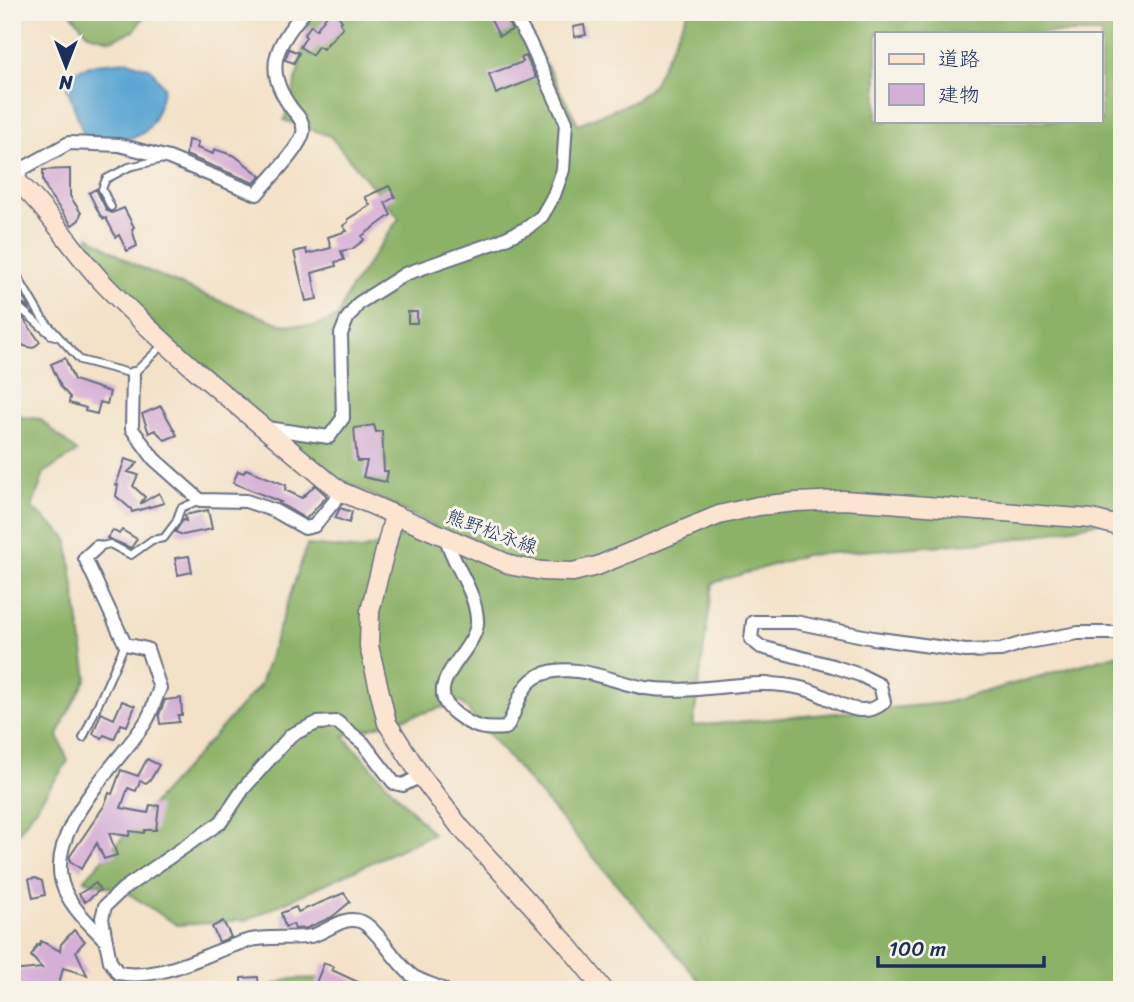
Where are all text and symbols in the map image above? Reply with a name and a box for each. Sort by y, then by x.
north arrow [32,32,102,102]
legend [875,32,1102,122]
text: 道路 [938,40,980,78]
text: N [59,66,74,99]
text: 建物 [938,76,980,114]
street label: 熊野松永線 [442,500,542,563]
scale bar [878,925,1045,969]
text: 100 m [889,930,946,968]

